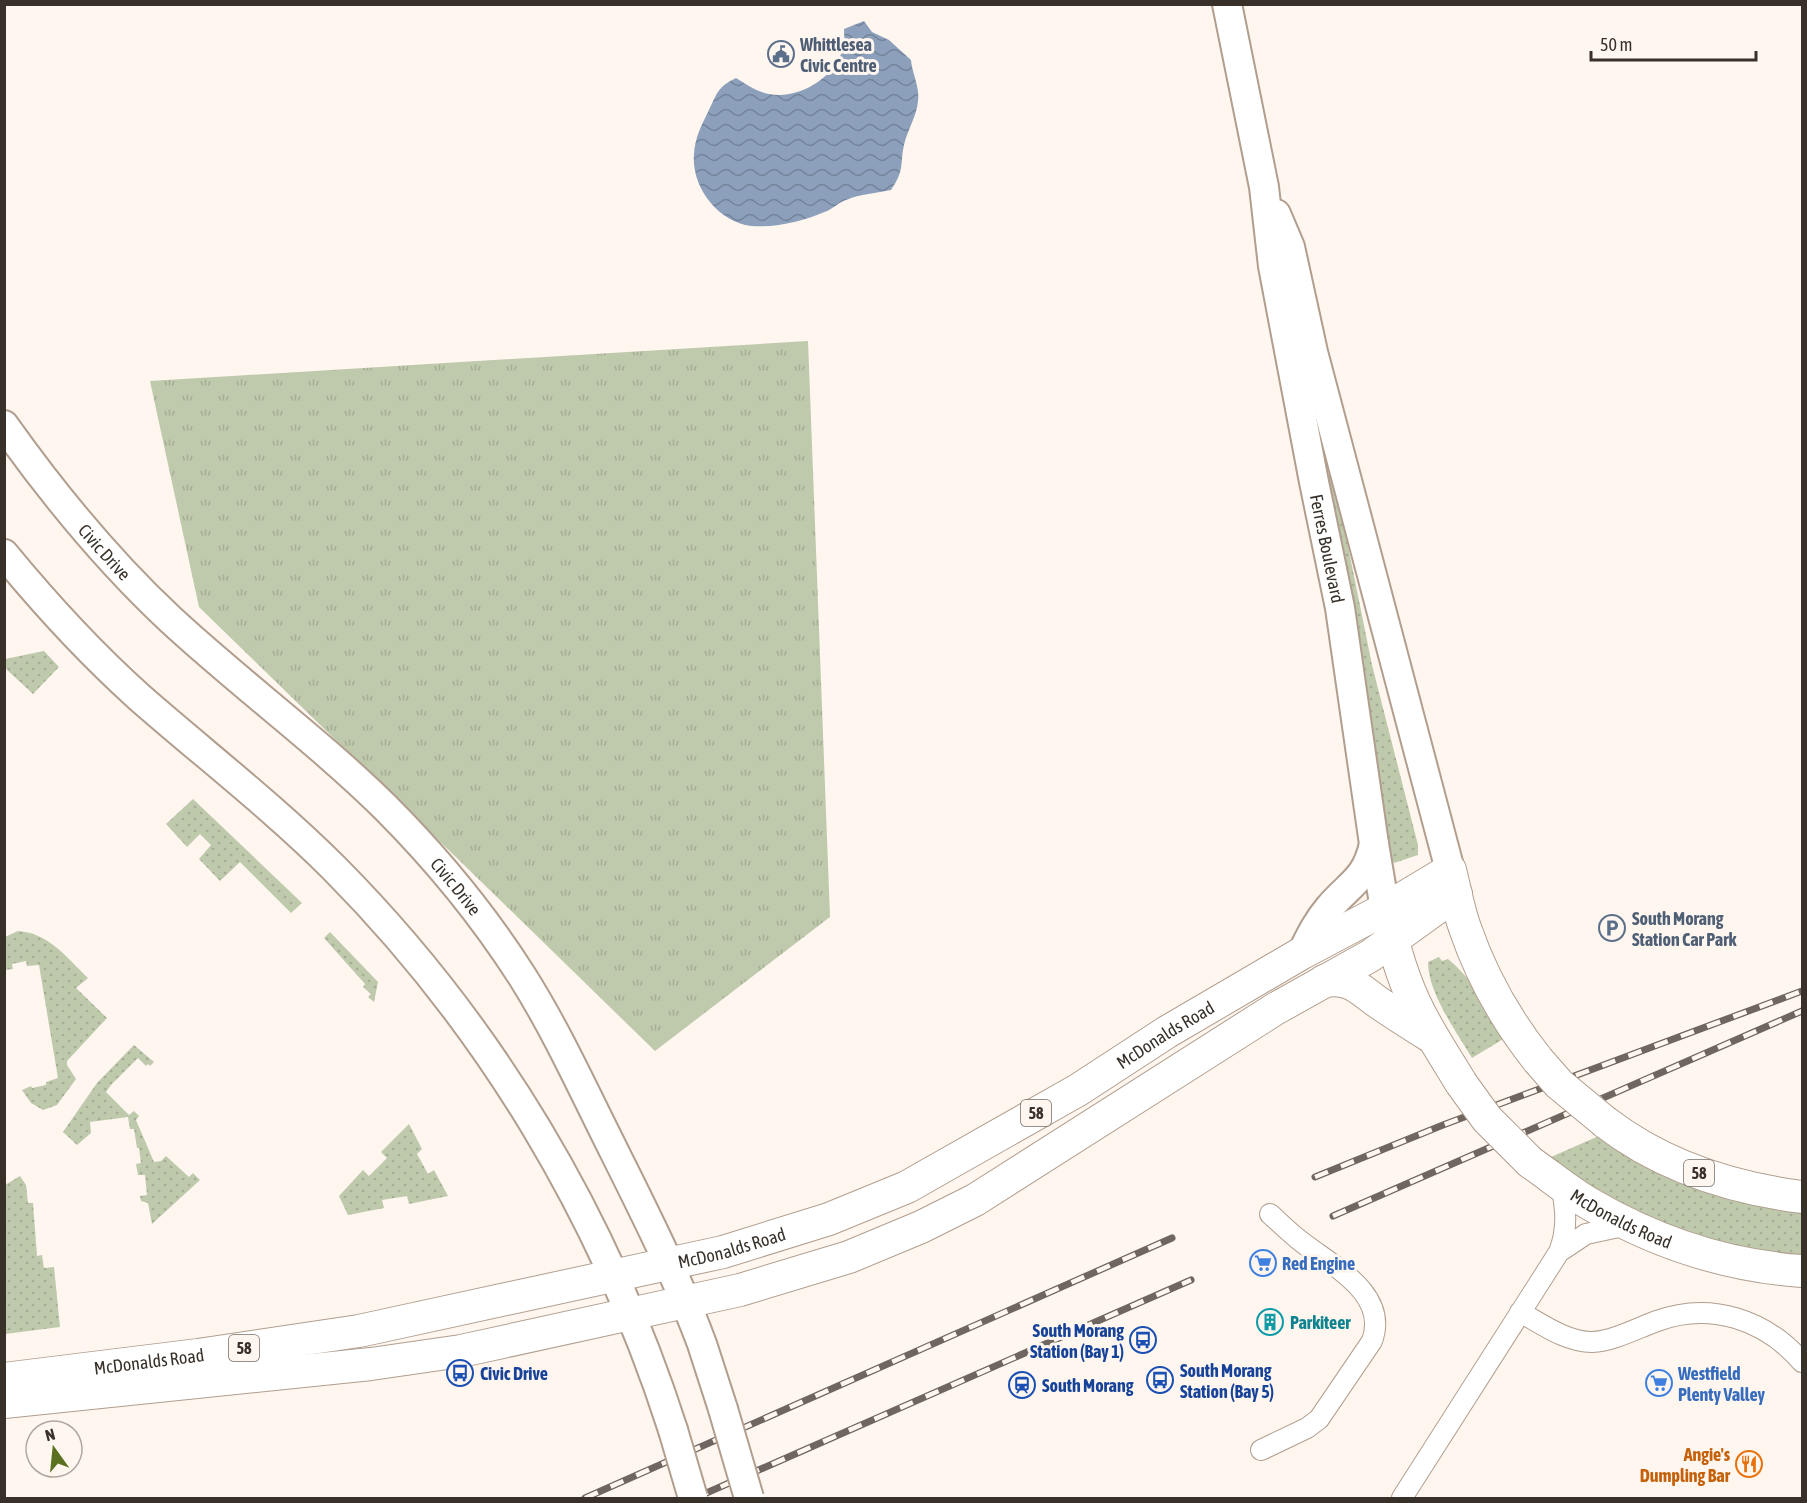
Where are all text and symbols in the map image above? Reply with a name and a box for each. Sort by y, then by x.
scale bar [1591,24,1756,62]
place label: Whittlesea Civic Centre [799,34,877,76]
text: 50 m [1600,34,1632,55]
public building icon: Whittlesea Civic Centre [766,39,796,69]
street label: Ferres Boulevard [1306,492,1349,605]
street label: Civic Drive [74,519,135,584]
street label: Civic Drive [427,853,486,919]
place label: South Morang Station Car Park [1632,908,1737,950]
parking icon: South Morang Station Car Park [1597,913,1627,943]
street label: McDonalds Road [1112,996,1218,1073]
road number: 58 [1021,1100,1051,1126]
road number: 58 [1684,1160,1714,1186]
street label: McDonalds Road [1567,1184,1675,1252]
street label: McDonalds Road [676,1223,788,1272]
supermarket icon: Red Engine [1248,1248,1278,1278]
place label: Red Engine [1282,1253,1355,1274]
building icon: Parkiteer [1255,1307,1285,1337]
place label: Parkiteer [1290,1312,1351,1333]
place label: South Morang Station (Bay 1) [1030,1320,1124,1362]
bus stop icon: South Morang Station (Bay 1) [1128,1325,1158,1355]
road number: 58 [229,1335,259,1361]
street label: McDonalds Road [93,1344,205,1378]
bus stop icon: Civic Drive [445,1358,475,1388]
place label: South Morang Station (Bay 5) [1180,1360,1274,1402]
place label: Civic Drive [480,1363,548,1384]
place label: Westfield Plenty Valley [1677,1363,1765,1405]
bus stop icon: South Morang Station (Bay 5) [1145,1365,1175,1395]
supermarket icon: Westfield Plenty Valley [1644,1368,1674,1398]
station icon: South Morang [1007,1370,1037,1400]
place label: South Morang [1042,1375,1134,1396]
north arrow [24,1419,84,1479]
text: N [43,1425,57,1444]
place label: Angie's Dumpling Bar [1640,1444,1731,1486]
restaurant icon: Angie's Dumpling Bar [1734,1449,1764,1479]

